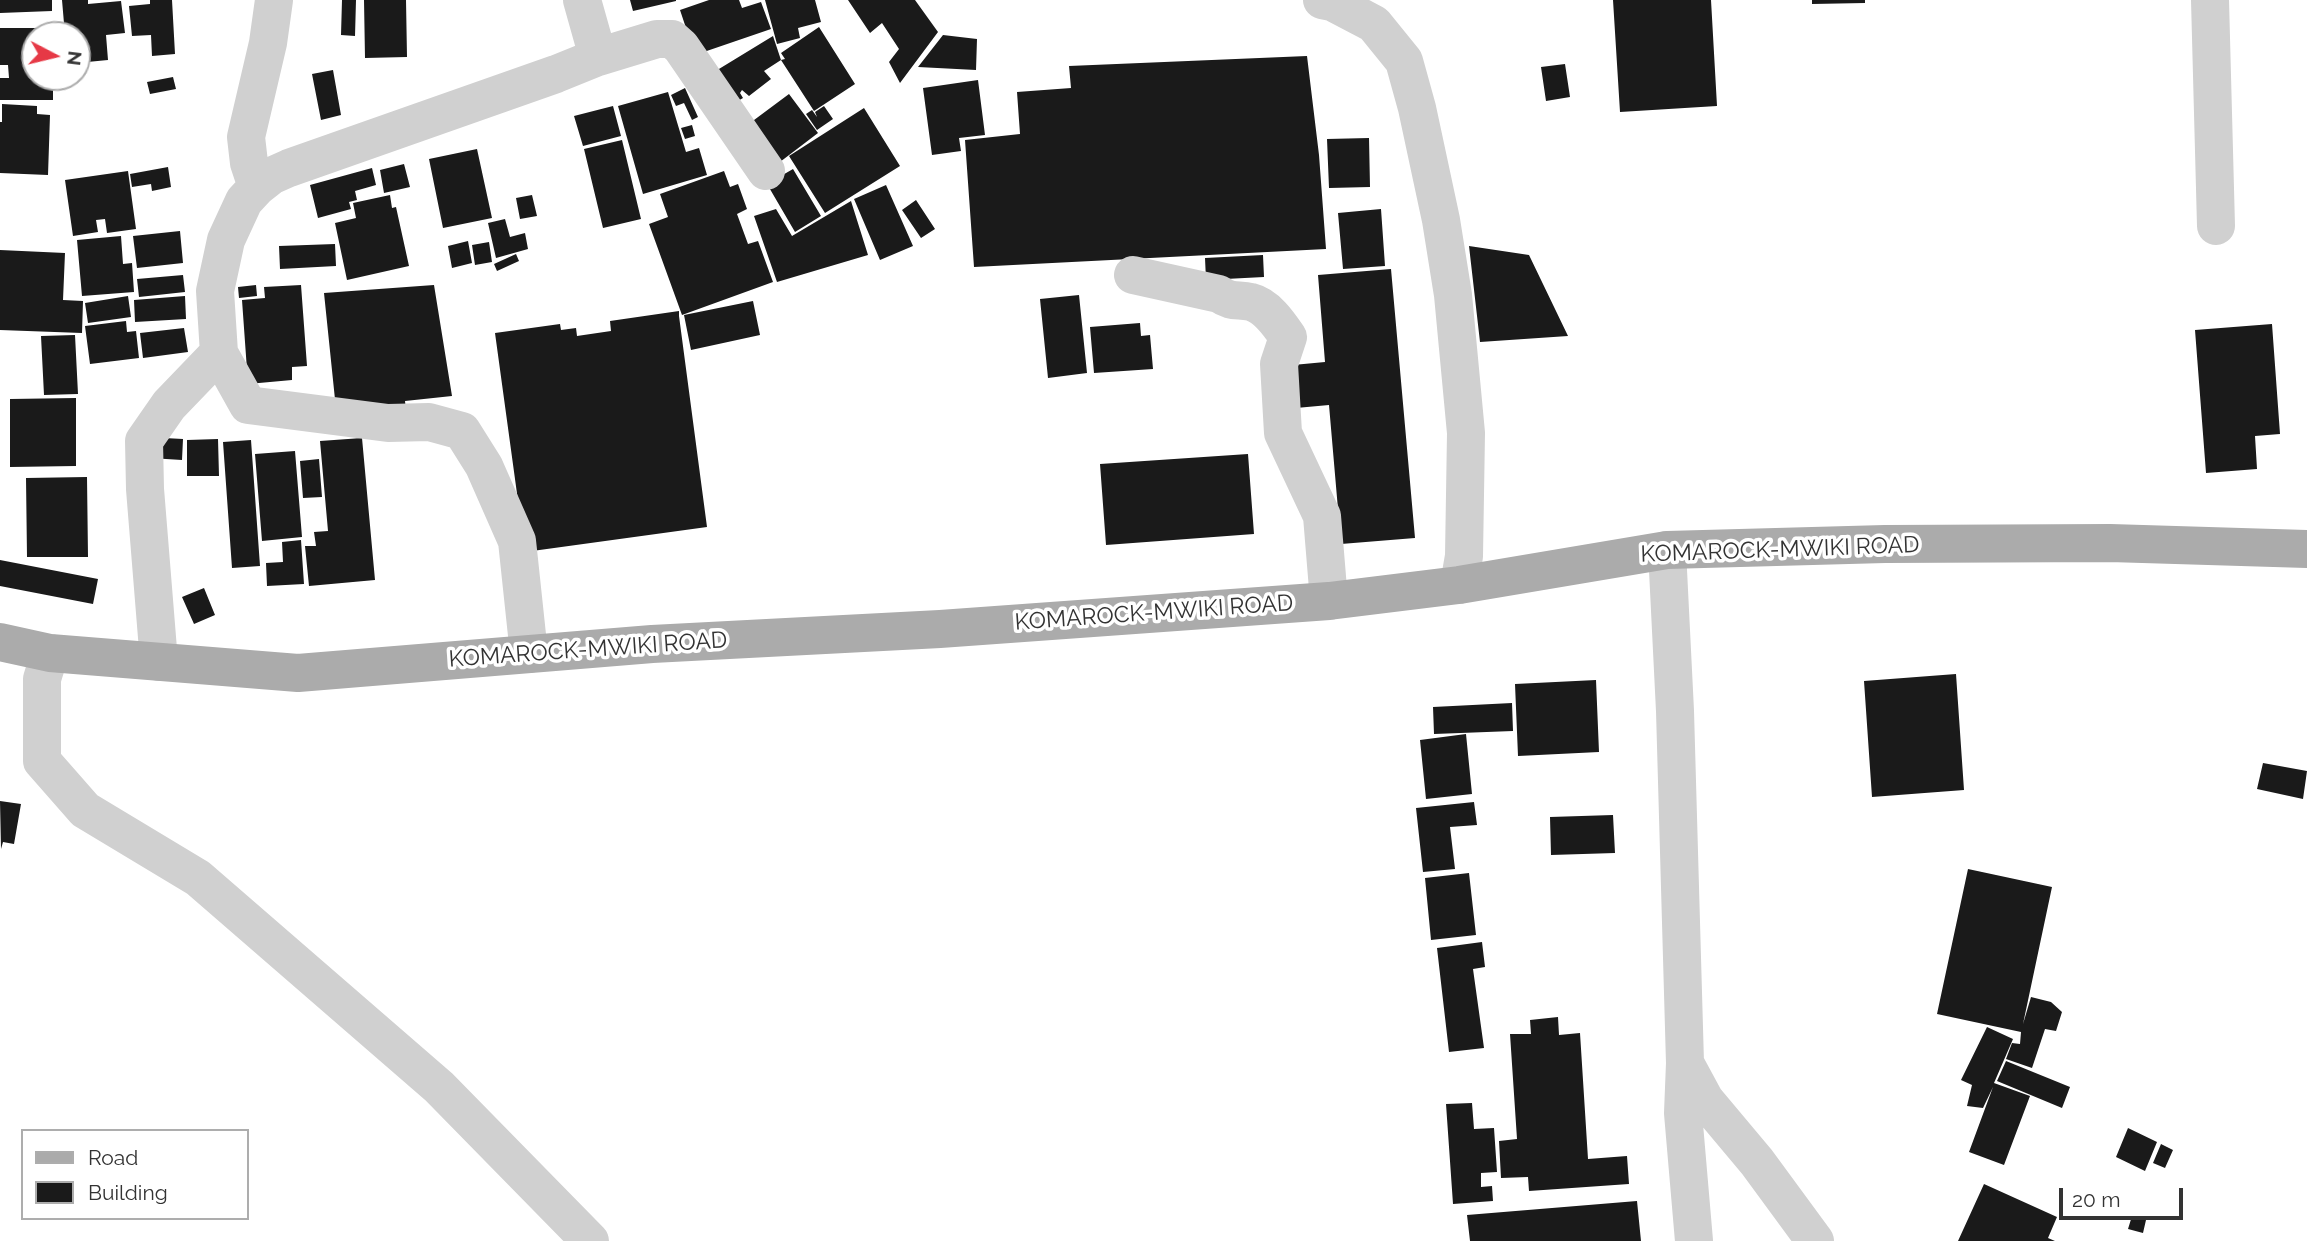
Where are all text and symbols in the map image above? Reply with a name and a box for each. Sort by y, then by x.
north arrow [21,21,91,91]
text: N [63,50,87,67]
street label: KOMAROCK-MWIKI ROAD [1640,531,1920,569]
street label: KOMAROCK-MWIKI ROAD [1014,590,1294,636]
street label: KOMAROCK-MWIKI ROAD [448,627,728,673]
legend [21,1129,248,1220]
text: Road [88,1145,138,1170]
scale bar [2062,1174,2186,1218]
text: Building [88,1180,168,1205]
text: 20 m [2072,1187,2120,1212]

